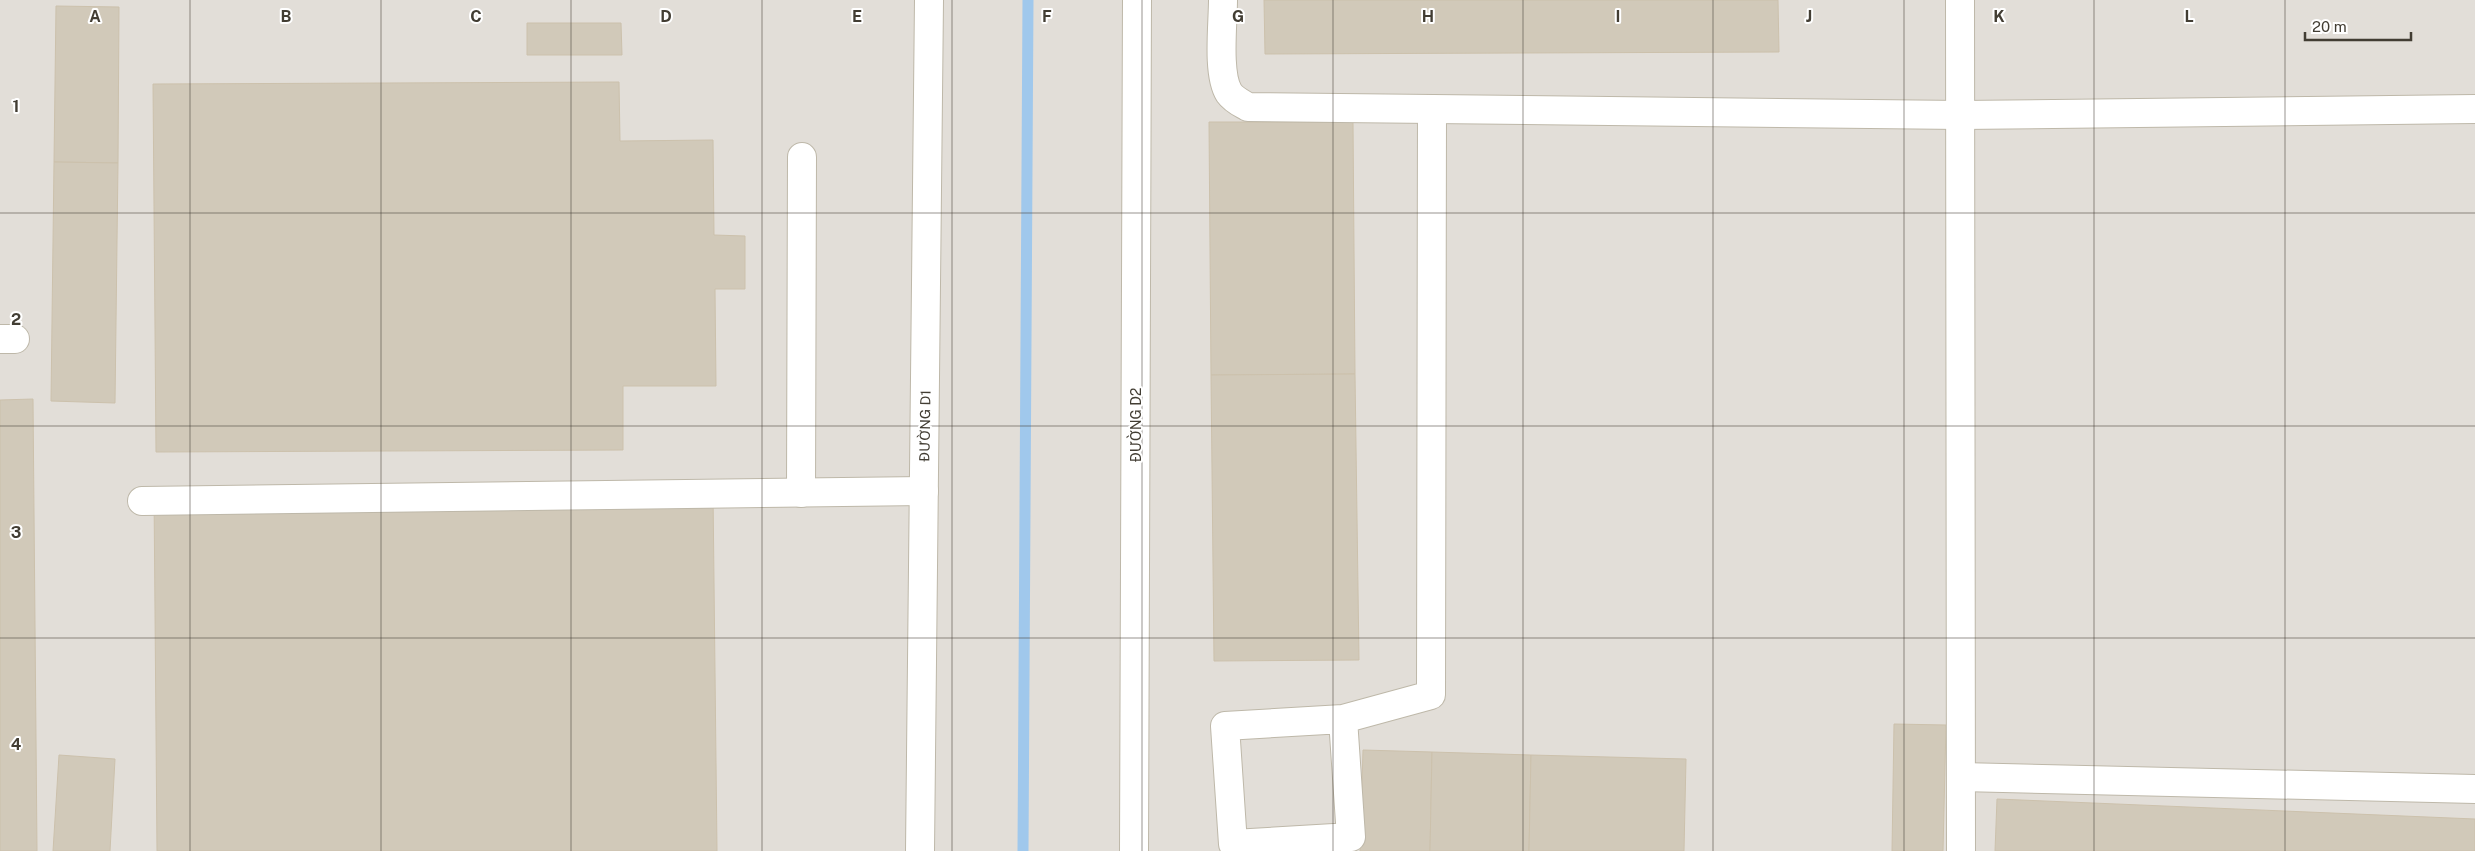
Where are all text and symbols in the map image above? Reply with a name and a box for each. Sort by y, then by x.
text: A [89,7,101,26]
text: B [281,7,292,26]
text: C [470,7,482,26]
text: D [660,7,672,26]
text: E [852,7,862,26]
text: F [1042,7,1052,26]
text: G [1232,7,1244,26]
text: H [1422,7,1434,26]
text: I [1616,7,1620,26]
text: J [1806,7,1812,26]
text: K [1993,7,2005,26]
text: L [2184,7,2194,26]
scale bar [2305,10,2411,42]
text: 20 m [2312,18,2347,35]
text: 1 [13,97,19,116]
text: 2 [11,310,21,329]
street label: ĐƯỜNG D2 [1126,388,1144,462]
street label: ĐƯỜNG D1 [914,390,934,462]
text: 3 [11,523,21,542]
text: 4 [11,735,22,754]

